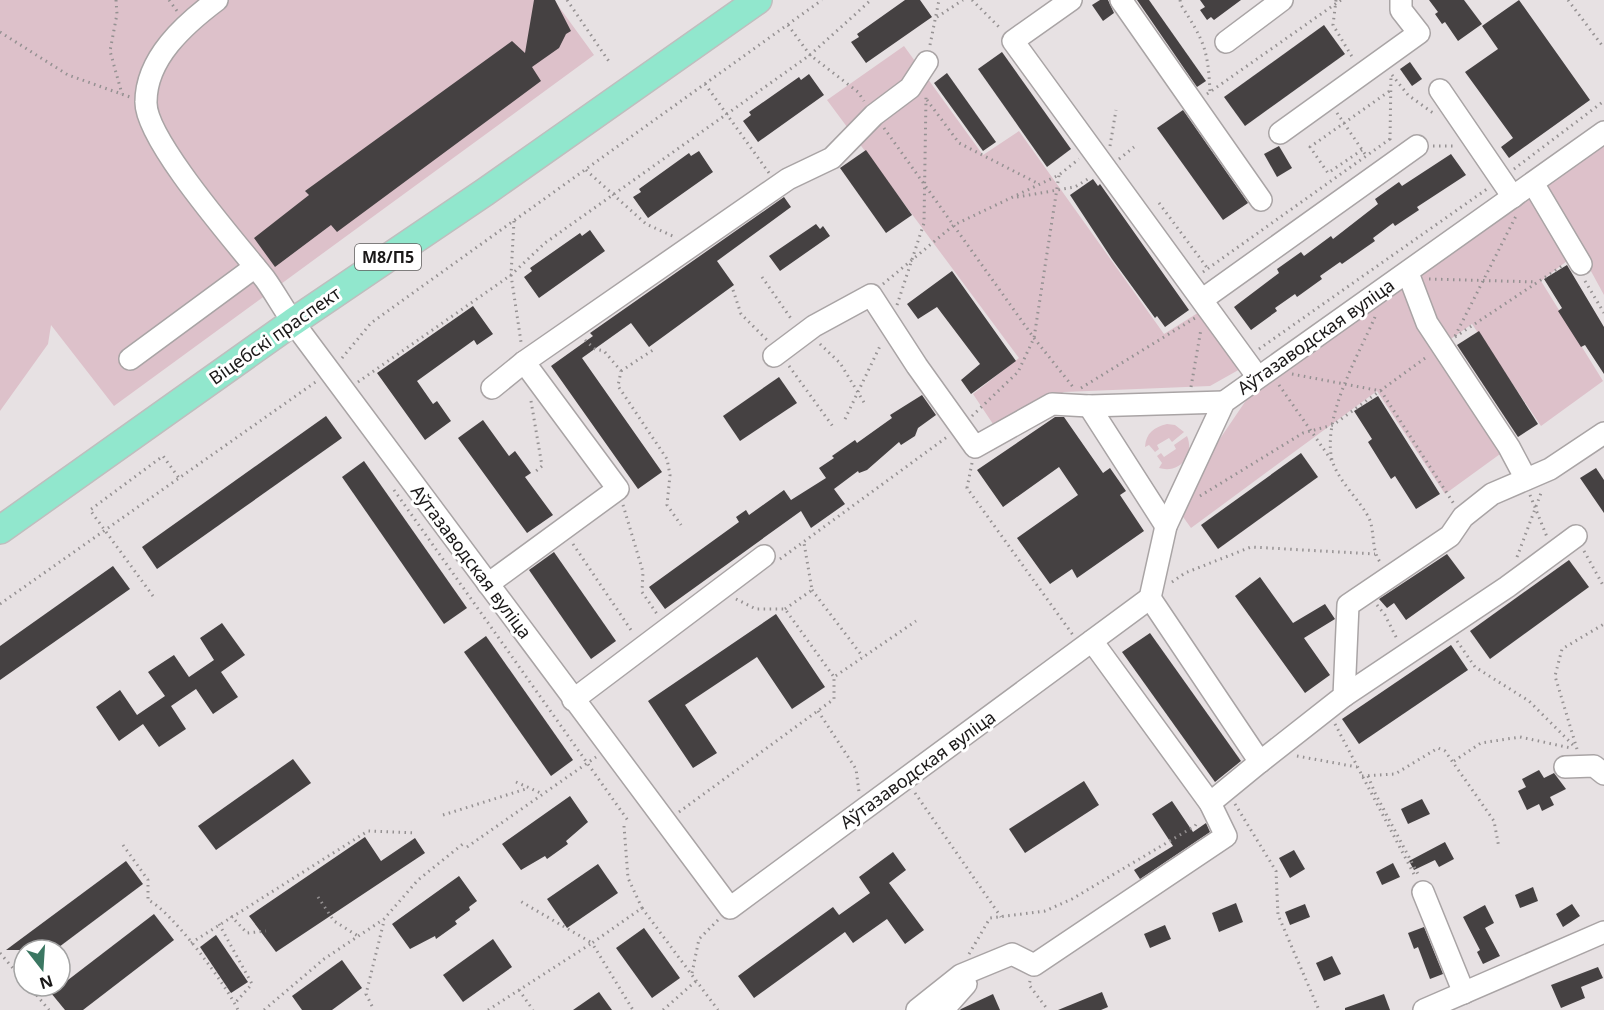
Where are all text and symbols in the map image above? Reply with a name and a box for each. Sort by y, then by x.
road number: М8/П5 [355,244,421,270]
street label: Аўтазаводская вуліца [1232,273,1399,400]
street label: Віцебскі праспект [204,280,345,390]
street label: Аўтазаводская вуліца [406,480,538,643]
street label: Аўтазаводская вуліца [835,705,1000,834]
north arrow [12,938,72,998]
text: N [37,970,56,995]

